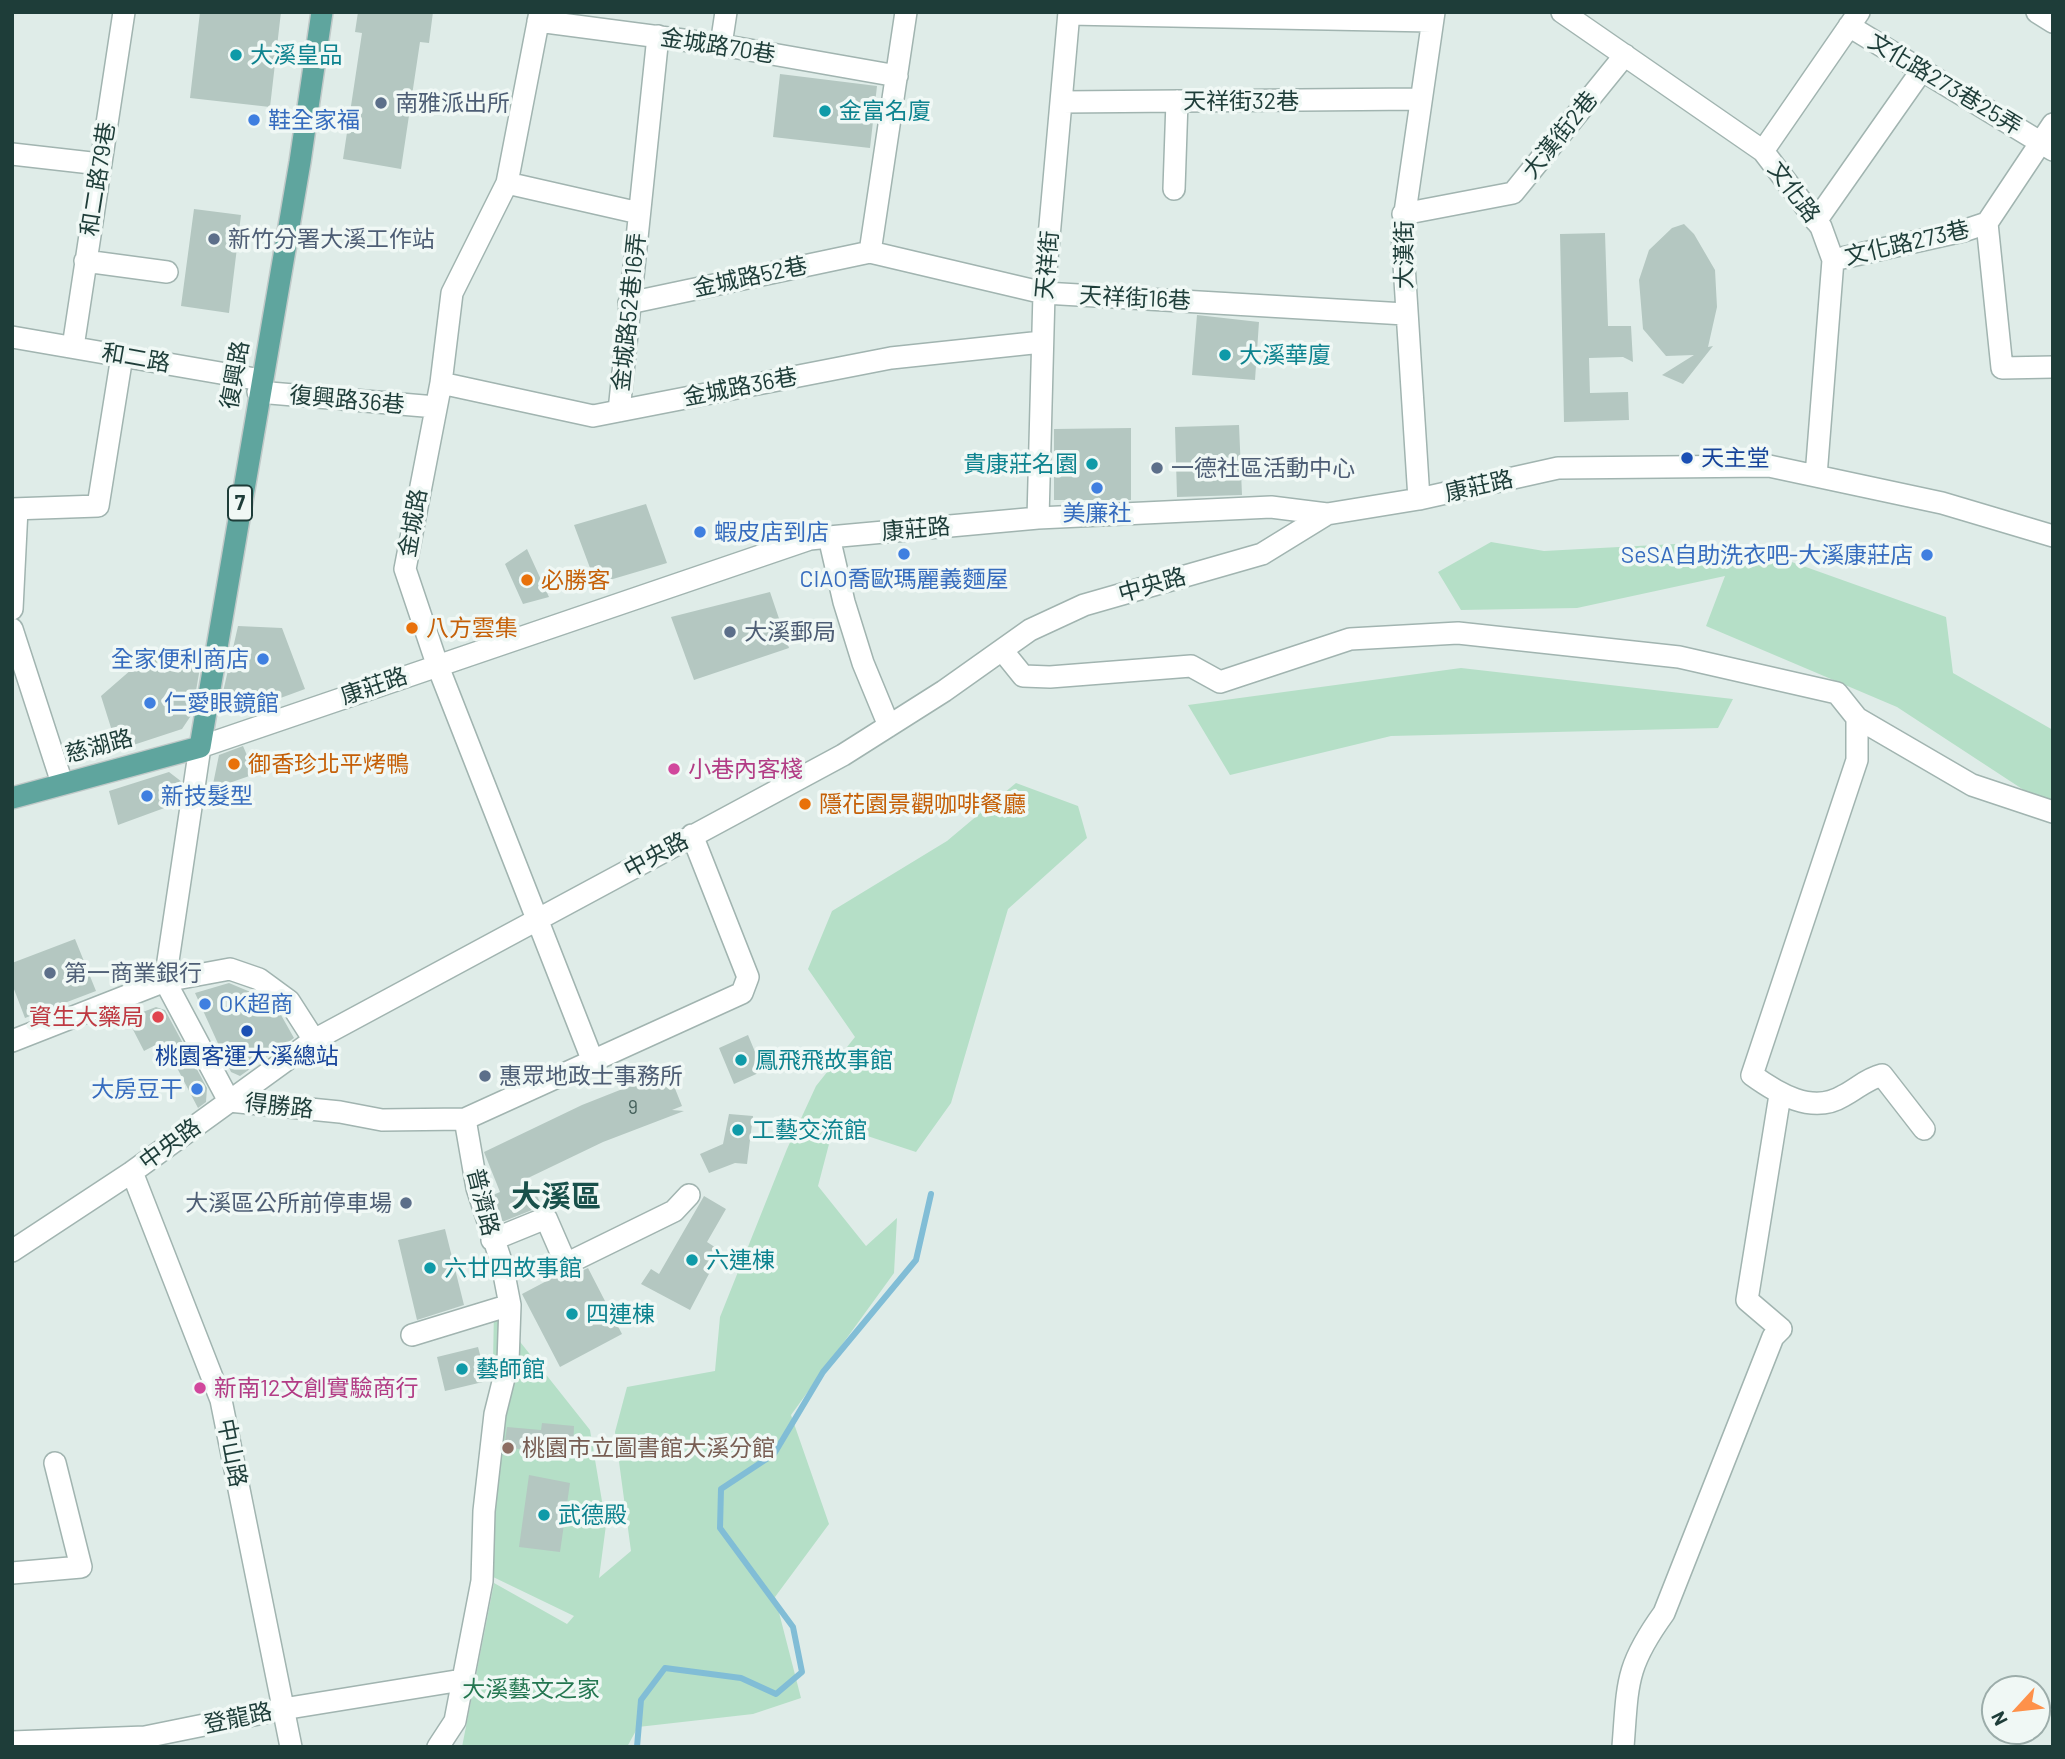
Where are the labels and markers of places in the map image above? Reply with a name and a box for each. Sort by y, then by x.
place label: 大溪皇品 [250,41,342,69]
marker: 大溪皇品 [228,47,244,63]
place label: 南雅派出所 [395,89,510,117]
marker: 南雅派出所 [373,95,389,111]
place label: 金富名廈 [839,97,931,125]
marker: 金富名廈 [817,103,833,119]
place label: 鞋全家福 [268,106,360,134]
marker: 鞋全家福 [246,112,262,128]
place label: 新竹分署大溪工作站 [228,225,435,253]
marker: 新竹分署大溪工作站 [206,231,222,247]
place label: 大溪華廈 [1239,341,1331,369]
marker: 大溪華廈 [1217,347,1233,363]
place label: 天主堂 [1701,444,1770,472]
place label: 貴康莊名園 [963,450,1078,478]
marker: 天主堂 [1679,450,1695,466]
place label: 一德社區活動中心 [1171,454,1355,482]
marker: 貴康莊名園 [1084,456,1100,472]
marker: 一德社區活動中心 [1149,460,1165,476]
marker: 美廉社 [1089,480,1105,496]
place label: 美廉社 [1063,499,1131,527]
place label: 蝦皮店到店 [714,518,829,546]
marker: 蝦皮店到店 [692,524,708,540]
place label: SeSA自助洗衣吧-大溪康莊店 [1621,541,1913,569]
marker: CIAO喬歐瑪麗義麵屋 [896,546,912,562]
marker: SeSA自助洗衣吧-大溪康莊店 [1919,547,1935,563]
place label: CIAO喬歐瑪麗義麵屋 [800,565,1008,593]
place label: 必勝客 [541,566,610,594]
marker: 必勝客 [519,572,535,588]
place label: 八方雲集 [426,614,518,642]
place label: 大溪郵局 [744,618,836,646]
marker: 八方雲集 [404,620,420,636]
marker: 大溪郵局 [722,624,738,640]
place label: 全家便利商店 [111,645,249,673]
marker: 全家便利商店 [255,651,271,667]
place label: 仁愛眼鏡館 [164,689,279,717]
marker: 仁愛眼鏡館 [142,695,158,711]
place label: 御香珍北平烤鴨 [248,750,409,778]
place label: 小巷內客棧 [688,755,803,783]
marker: 御香珍北平烤鴨 [226,756,242,772]
marker: 小巷內客棧 [666,761,682,777]
place label: 新技髮型 [161,782,253,810]
marker: 新技髮型 [139,788,155,804]
place label: 隱花園景觀咖啡餐廳 [819,790,1026,818]
marker: 隱花園景觀咖啡餐廳 [797,796,813,812]
place label: 第一商業銀行 [64,959,202,987]
marker: 第一商業銀行 [42,965,58,981]
place label: OK超商 [219,990,293,1018]
marker: OK超商 [197,996,213,1012]
place label: 資生大藥局 [29,1003,144,1031]
marker: 資生大藥局 [150,1009,166,1025]
marker: 桃園客運大溪總站 [239,1023,255,1039]
place label: 桃園客運大溪總站 [155,1042,339,1070]
place label: 鳳飛飛故事館 [755,1046,893,1074]
marker: 鳳飛飛故事館 [733,1052,749,1068]
place label: 惠眾地政士事務所 [499,1062,683,1090]
marker: 惠眾地政士事務所 [477,1068,493,1084]
place label: 大房豆干 [91,1075,183,1103]
marker: 大房豆干 [189,1081,205,1097]
place label: 工藝交流館 [752,1116,867,1144]
marker: 工藝交流館 [730,1122,746,1138]
place label: 大溪區公所前停車場 [185,1189,392,1217]
marker: 大溪區公所前停車場 [398,1195,414,1211]
place label: 六連棟 [706,1246,775,1274]
marker: 六連棟 [684,1252,700,1268]
place label: 六廿四故事館 [444,1254,582,1282]
marker: 六廿四故事館 [422,1260,438,1276]
place label: 四連棟 [586,1300,655,1328]
marker: 四連棟 [564,1306,580,1322]
place label: 藝師館 [476,1355,545,1383]
marker: 藝師館 [454,1361,470,1377]
place label: 新南12文創實驗商行 [214,1374,418,1402]
marker: 新南12文創實驗商行 [192,1380,208,1396]
place label: 桃園市立圖書館大溪分館 [522,1434,775,1462]
marker: 桃園市立圖書館大溪分館 [500,1440,516,1456]
place label: 武德殿 [558,1501,627,1529]
marker: 武德殿 [536,1507,552,1523]

